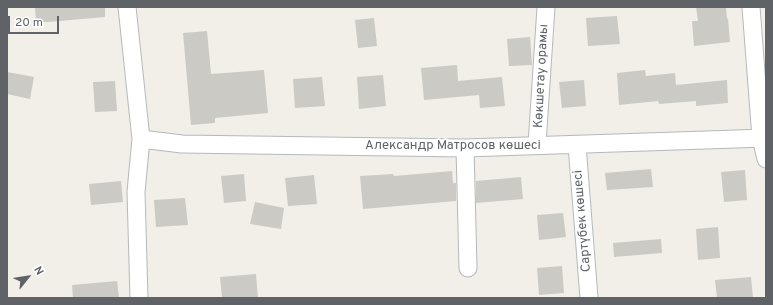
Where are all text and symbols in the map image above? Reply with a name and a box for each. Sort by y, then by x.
scale bar [10,8,61,34]
text: 20 m [15,15,43,31]
street label: Көкшетау орамы [531,24,553,128]
street label: Александр Матросов көшесі [365,138,541,154]
street label: Сартүбек көшесі [571,169,595,273]
north arrow [8,257,48,297]
text: N [30,264,46,278]

